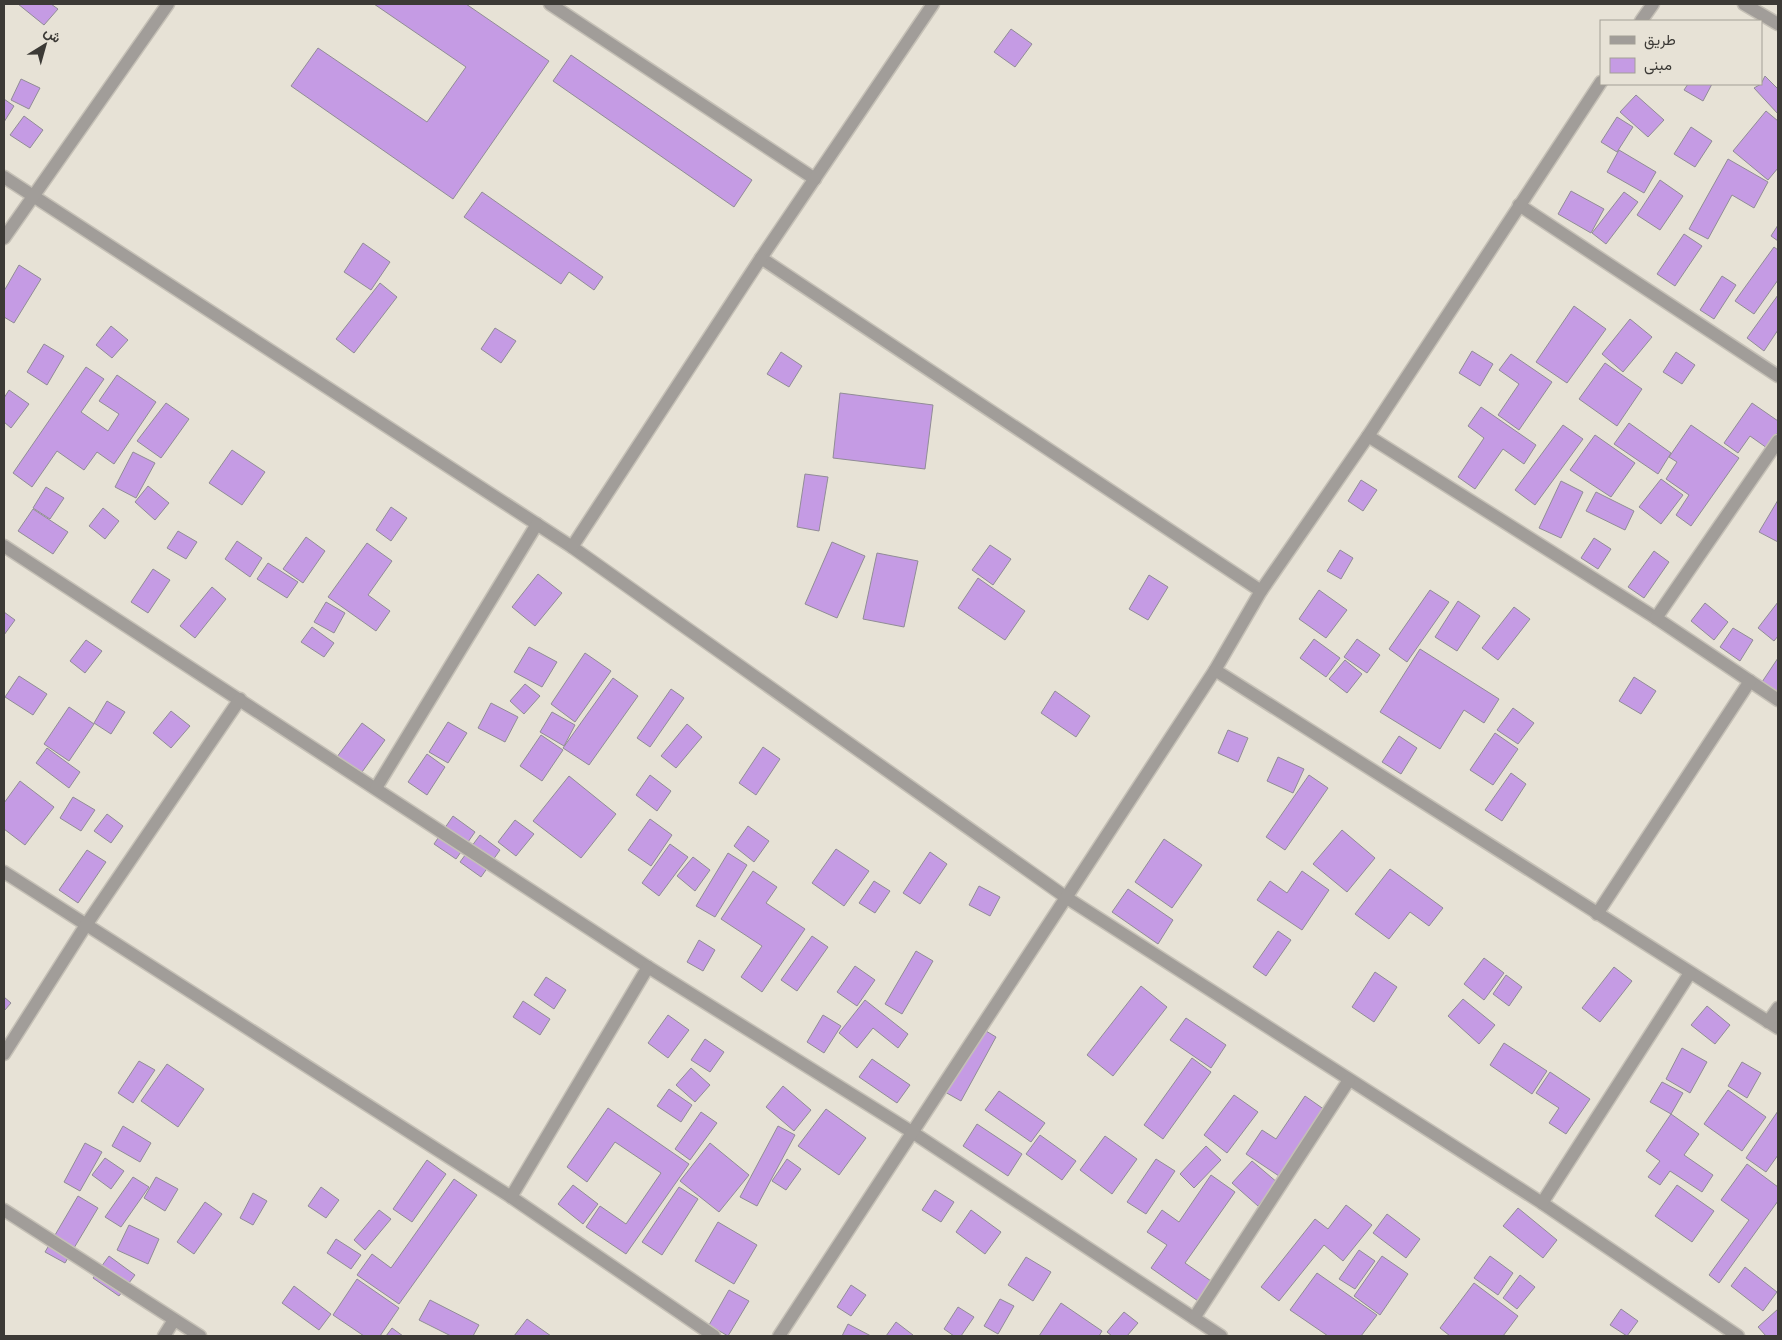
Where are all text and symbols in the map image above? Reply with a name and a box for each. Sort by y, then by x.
north arrow [20,20,70,70]
legend [1600,20,1762,85]
text: ش [41,23,64,47]
text: طريق [1644,31,1676,50]
text: مبنى [1644,56,1672,75]

